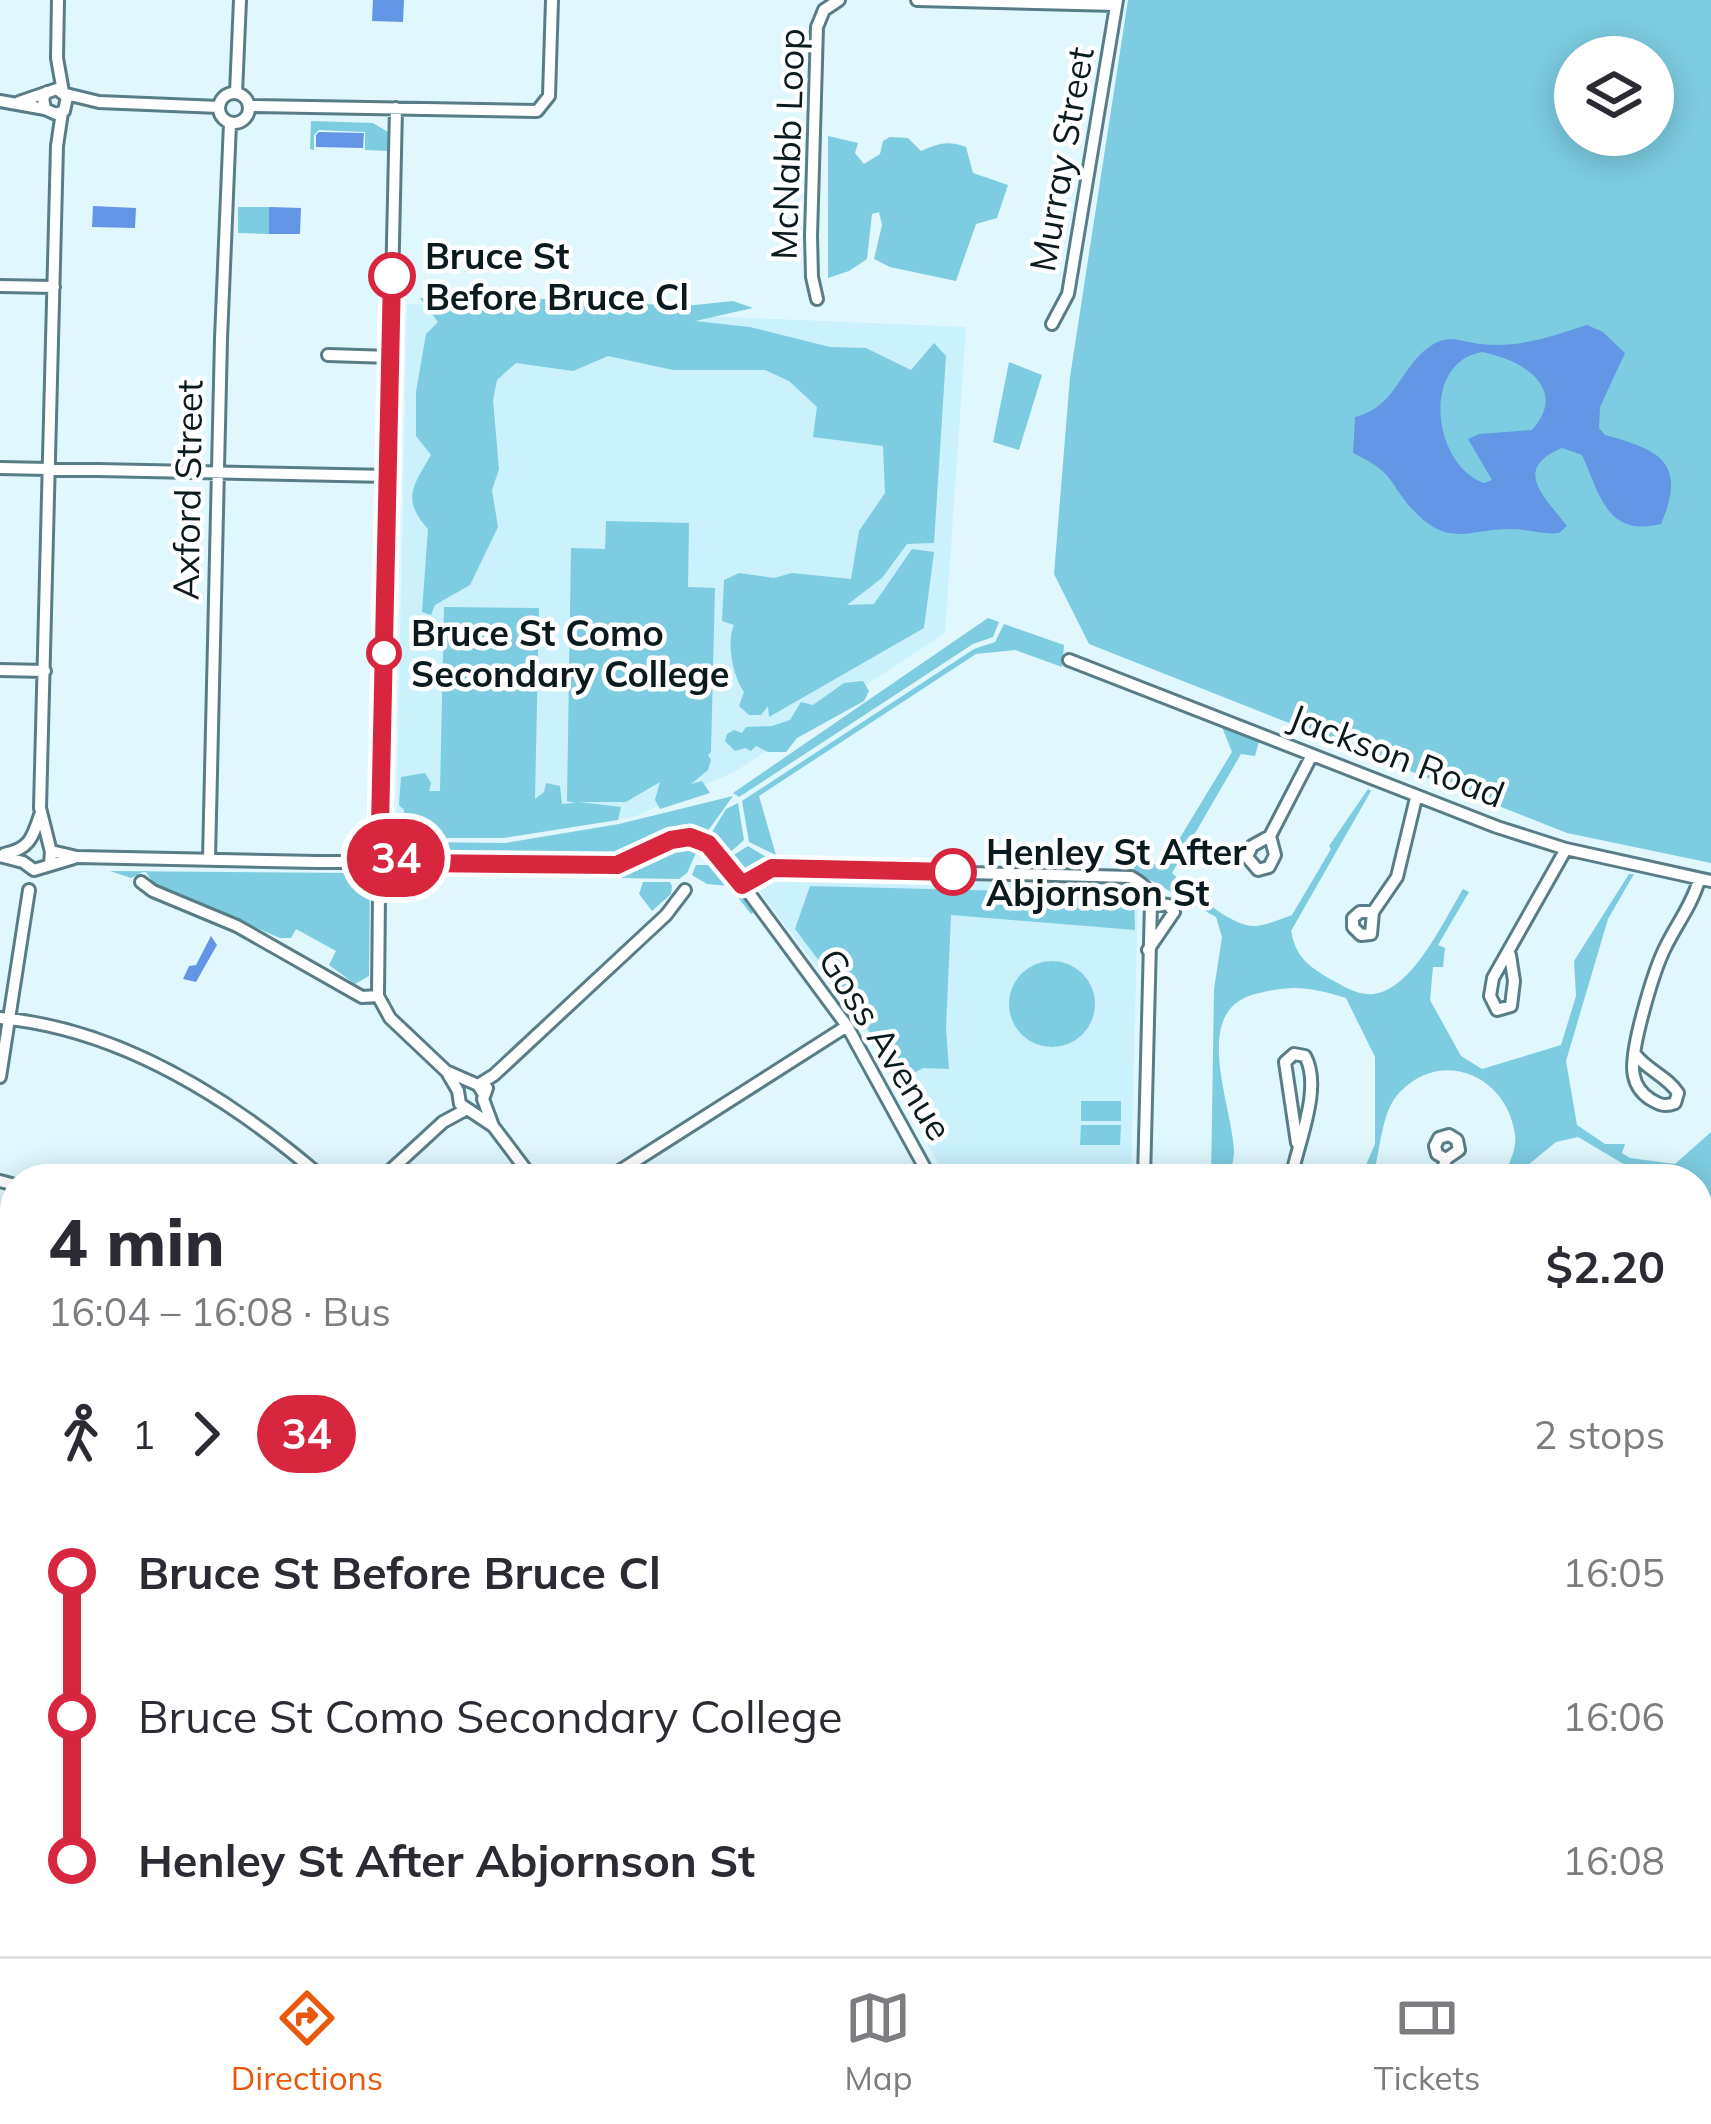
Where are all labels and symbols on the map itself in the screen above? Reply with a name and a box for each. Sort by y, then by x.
street label: McNabb Loop [760,27,814,261]
street label: Murray Street [1019,43,1103,275]
place label: Bruce St Before Bruce Cl [425,233,689,319]
marker: Bruce St Before Bruce Cl [370,254,414,298]
street label: Axford Street [163,379,211,601]
place label: Bruce St Como Secondary College [411,610,729,696]
marker: Bruce St Como Secondary College [368,637,400,669]
street label: Jackson Road [1283,693,1511,817]
line badge: 34 [342,819,450,897]
place label: Henley St After Abjornson St [986,829,1247,915]
marker: Henley St After Abjornson St [931,850,975,894]
street label: Goss Avenue [809,940,963,1148]

